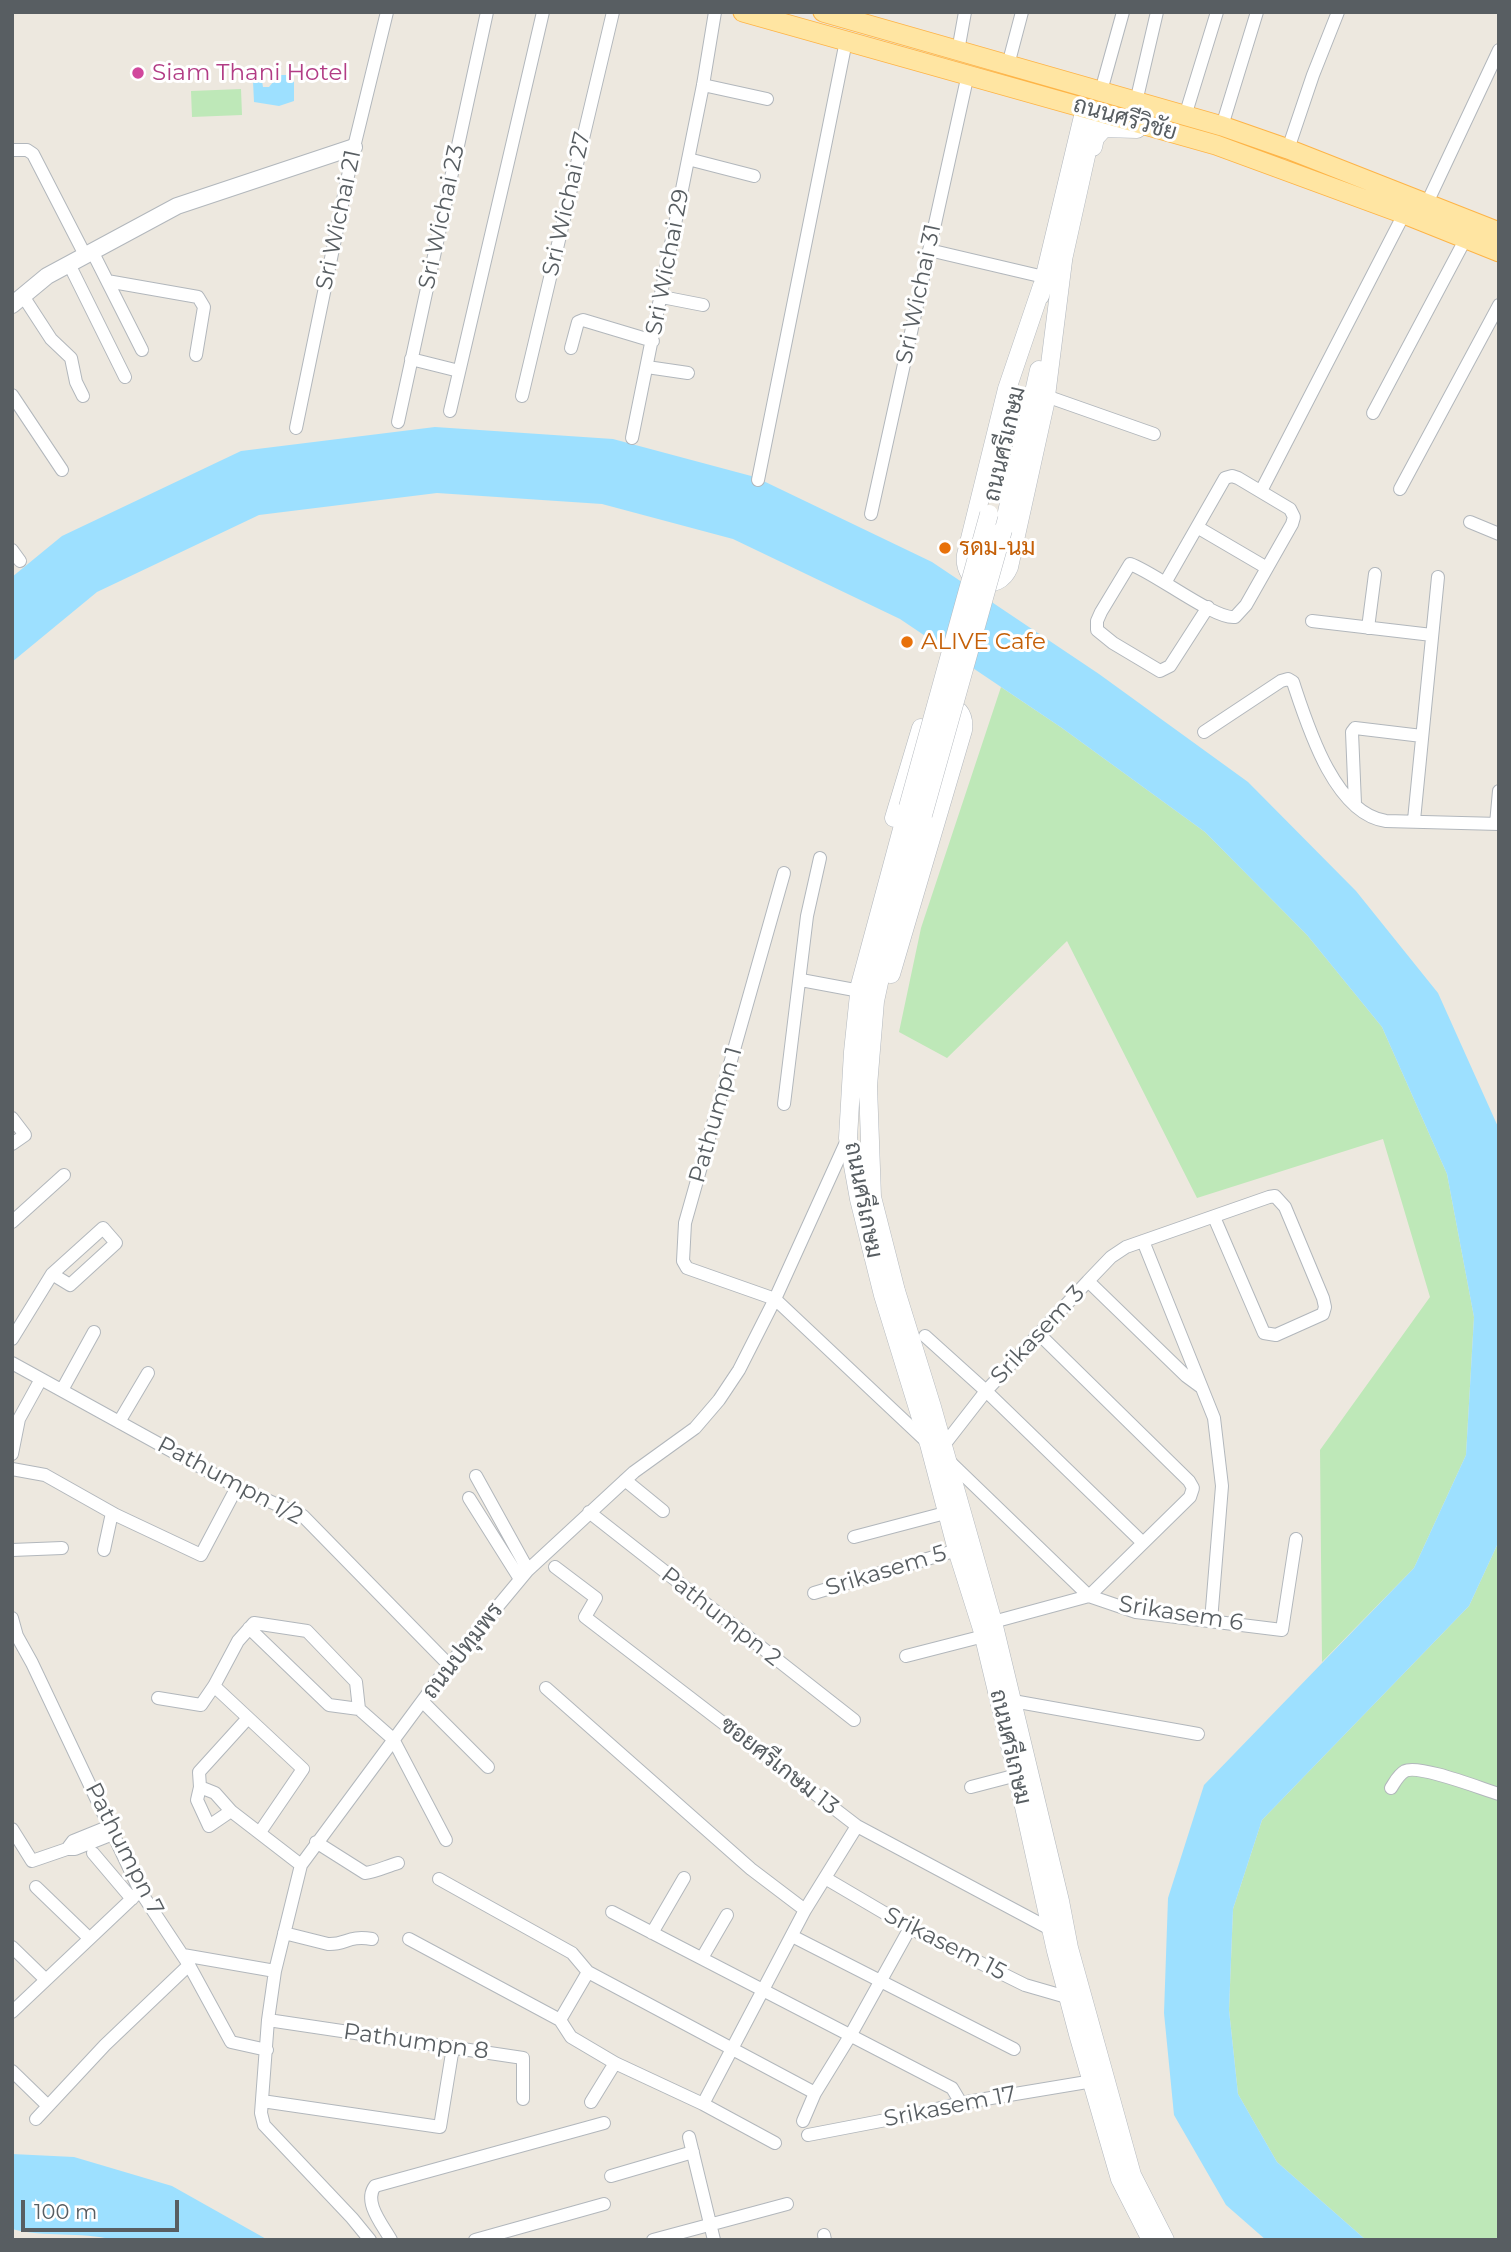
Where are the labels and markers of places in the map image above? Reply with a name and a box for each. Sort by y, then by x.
place label: Siam Thani Hotel [152,59,349,87]
marker: Siam Thani Hotel [130,65,146,81]
place label: รดม-นม [959,534,1035,562]
marker: รดม-นม [937,540,953,556]
place label: ALIVE Cafe [921,628,1046,656]
marker: ALIVE Cafe [899,634,915,650]

